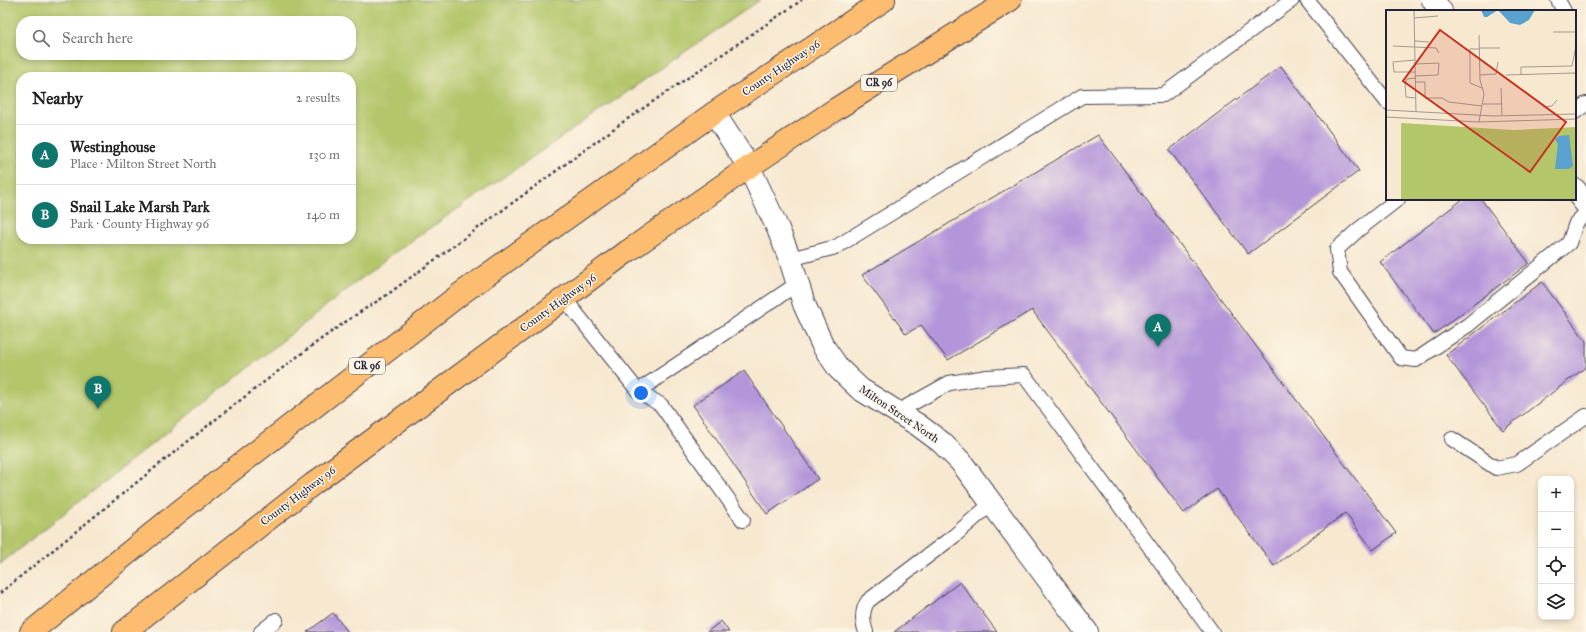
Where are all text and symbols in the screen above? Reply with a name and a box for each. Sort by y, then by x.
inset map [1386,10,1576,200]
search box [16,16,356,60]
icon: search [30,27,52,49]
text: Search here [62,29,133,47]
street label: County Highway 96 [740,37,823,99]
road number: CR 96 [861,75,897,91]
text: Nearby [32,88,83,109]
text: 2 results [296,90,340,106]
text: Westinghouse [70,138,156,156]
text: A [41,147,49,163]
text: 130 m [308,147,340,163]
text: Place · Milton Street North [70,156,217,172]
text: Snail Lake Marsh Park [70,198,210,216]
text: B [41,207,49,223]
text: 140 m [306,207,340,223]
text: Park · County Highway 96 [70,216,209,232]
street label: County Highway 96 [517,271,599,335]
pin: A [1145,314,1171,347]
road number: CR 96 [349,358,385,374]
pin: B [85,376,111,409]
street label: Milton Street North [857,382,941,446]
your location [631,383,651,403]
street label: County Highway 96 [258,463,338,528]
map controls [1538,476,1574,620]
button: + [1538,476,1574,512]
button: − [1538,512,1574,548]
button: locate [1538,548,1574,584]
button: layers [1538,584,1574,620]

